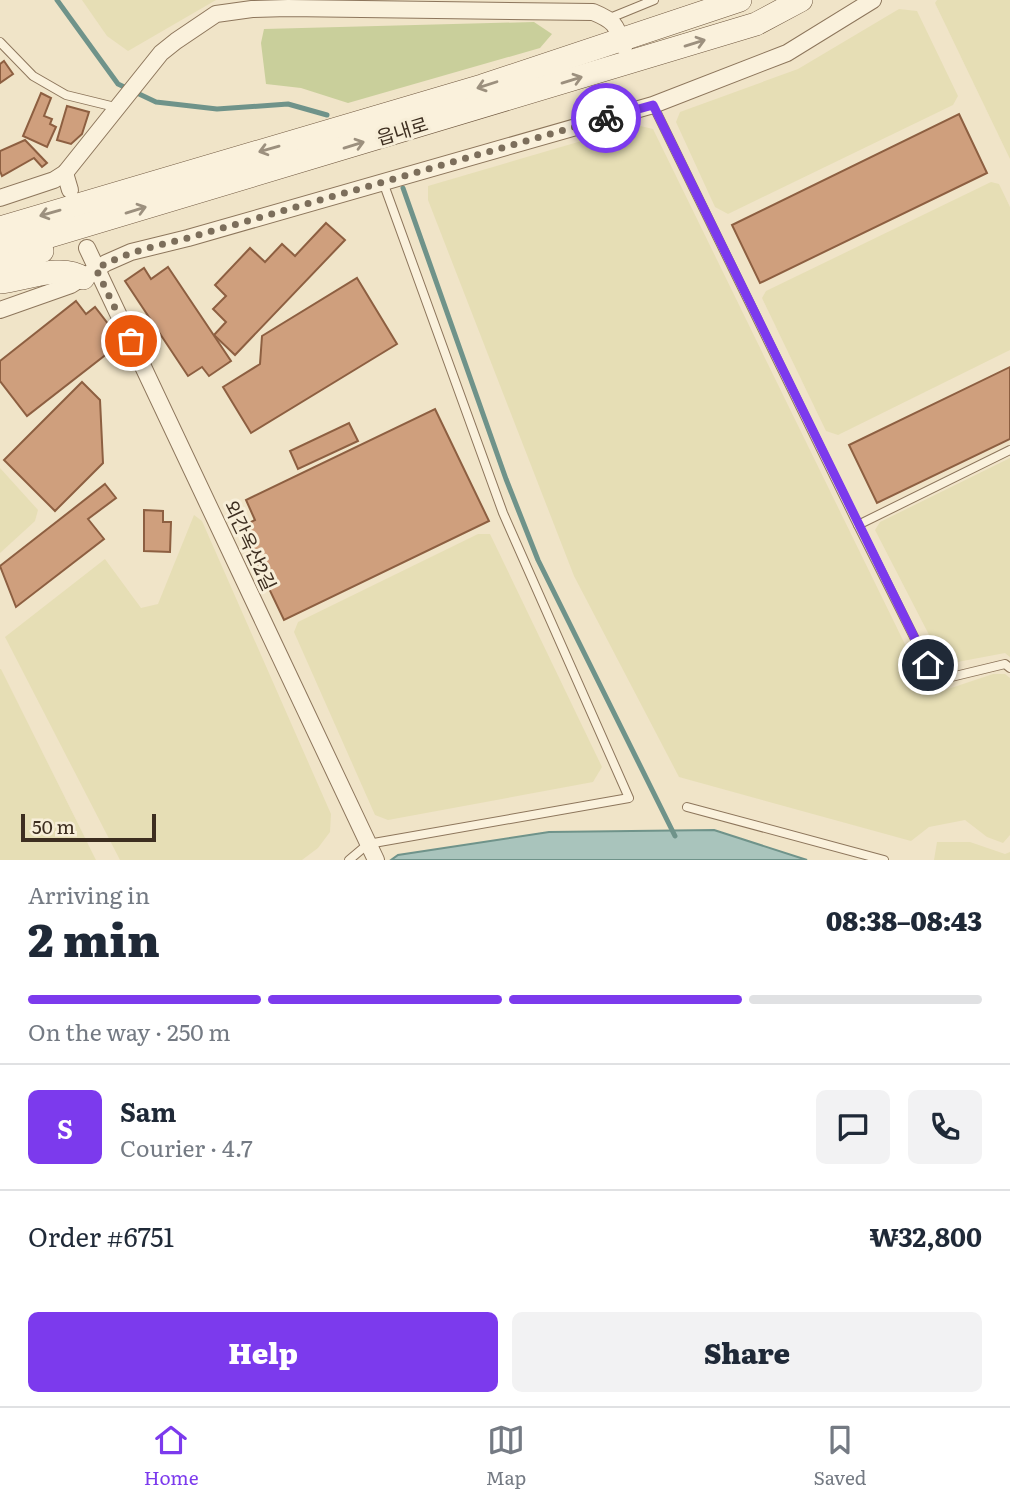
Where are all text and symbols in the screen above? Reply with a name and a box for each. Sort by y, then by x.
one-way arrow [683,35,705,48]
one-way arrow [560,72,582,85]
one-way arrow [476,79,498,92]
courier [571,83,641,153]
icon: bike [587,99,625,137]
street label: 읍내로 [373,109,431,151]
one-way arrow [342,137,364,150]
one-way arrow [258,143,280,156]
one-way arrow [125,203,147,216]
one-way arrow [40,207,62,220]
pin [101,311,161,371]
icon: bag [112,322,150,360]
street label: 외간옥산2길 [218,495,284,595]
pin [898,635,958,695]
icon: home [909,646,947,684]
scale bar [21,811,156,843]
text: 50 m [32,812,75,840]
text: Arriving in [28,877,150,911]
text: 08:38–08:43 [826,900,982,939]
text: 2 min [28,903,160,971]
text: On the way · 250 m [28,1014,231,1048]
button: chat [816,1090,890,1164]
button: phone [908,1090,982,1164]
text: Sam [120,1091,176,1130]
text: S [57,1108,73,1147]
text: Courier · 4.7 [120,1130,253,1164]
text: Order #6751 [28,1216,174,1255]
text: ₩32,800 [869,1216,982,1255]
button: Help [28,1312,498,1392]
button: Share [512,1312,982,1392]
tab: Home [144,1421,199,1491]
tab: Map [486,1421,526,1491]
tab: Saved [813,1421,866,1491]

